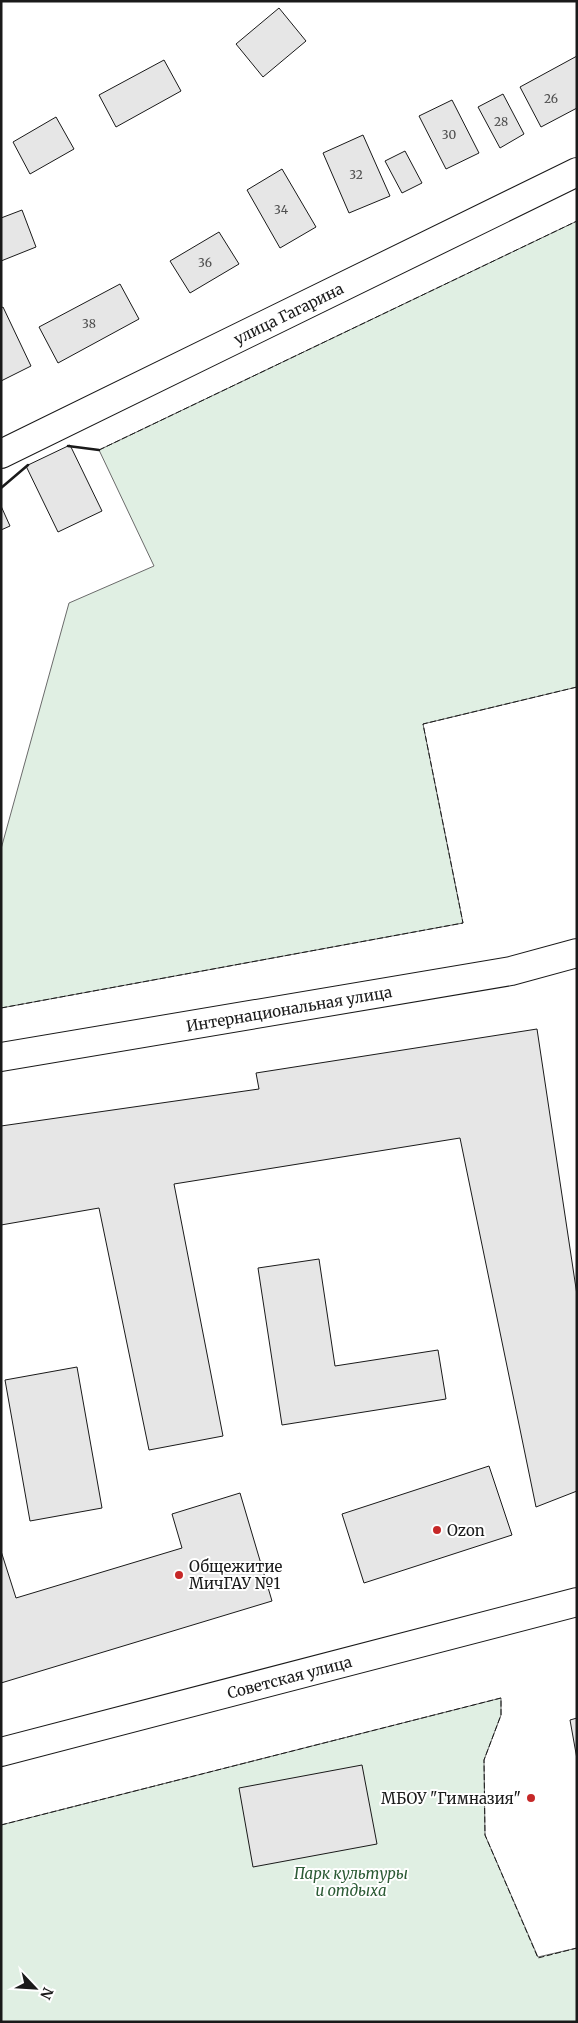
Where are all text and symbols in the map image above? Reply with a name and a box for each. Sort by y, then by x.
house number: 26 [544,91,558,106]
house number: 28 [494,114,508,129]
house number: 30 [442,127,456,142]
house number: 32 [349,167,363,182]
house number: 34 [274,202,289,217]
house number: 36 [198,255,212,270]
street label: улица Гагарина [230,278,346,348]
house number: 38 [82,316,96,331]
street label: Интернациональная улица [185,982,393,1035]
place label: Ozon [447,1521,485,1540]
marker: Ozon [431,1524,443,1536]
place label: Общежитие МичГАУ №1 [189,1557,283,1593]
marker: Общежитие МичГАУ №1 [173,1569,185,1581]
street label: Советская улица [225,1652,354,1702]
place label: МБОУ "Гимназия" [381,1789,521,1808]
marker: МБОУ "Гимназия" [525,1792,537,1804]
park label: Парк культуры и отдыха [294,1864,408,1900]
north arrow [10,1963,60,2013]
text: N [36,1985,57,2002]

